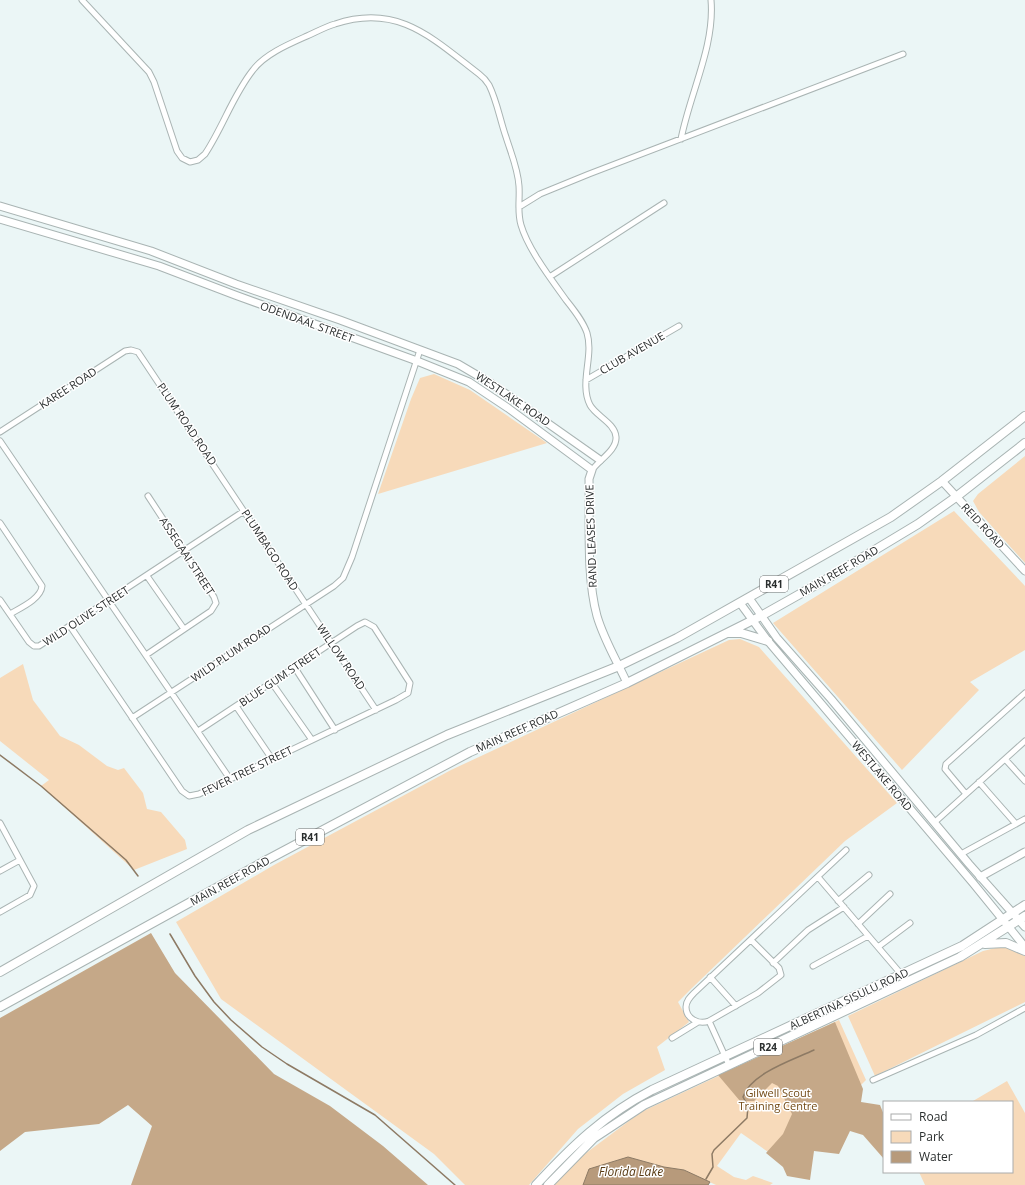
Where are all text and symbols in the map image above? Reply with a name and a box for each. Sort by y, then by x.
street label: ODENDAAL STREET [258,298,356,345]
street label: CLUB AVENUE [597,328,667,377]
street label: KAREE ROAD [36,363,99,412]
street label: WESTLAKE ROAD [473,368,554,429]
street label: PLUM ROAD ROAD [154,379,221,468]
street label: RAND LEASES DRIVE [581,484,600,588]
street label: REID ROAD [958,500,1008,552]
street label: PLUMBAGO ROAD [239,506,302,593]
street label: ASSEGAAI STREET [157,514,218,598]
street label: MAIN REEF ROAD [797,542,881,599]
road number: R41 [760,576,788,592]
street label: WILD OLIVE STREET [40,582,132,649]
street label: WILD PLUM ROAD [188,620,274,685]
street label: WILLOW ROAD [314,621,369,693]
street label: BLUE GUM STREET [236,644,324,710]
street label: MAIN REEF ROAD [473,706,560,755]
street label: WESTLAKE ROAD [849,738,916,814]
street label: FEVER TREE STREET [199,742,295,799]
road number: R41 [296,829,324,845]
street label: MAIN REEF ROAD [187,852,272,909]
street label: ALBERTINA SISULU ROAD [787,964,911,1033]
road number: R24 [754,1039,782,1055]
park label: Gilwell Scout Training Centre [739,1085,818,1113]
legend [883,1101,1013,1173]
text: Road [919,1108,948,1125]
text: Park [919,1128,945,1145]
text: Water [919,1148,953,1165]
water label: Florida Lake [599,1163,663,1180]

